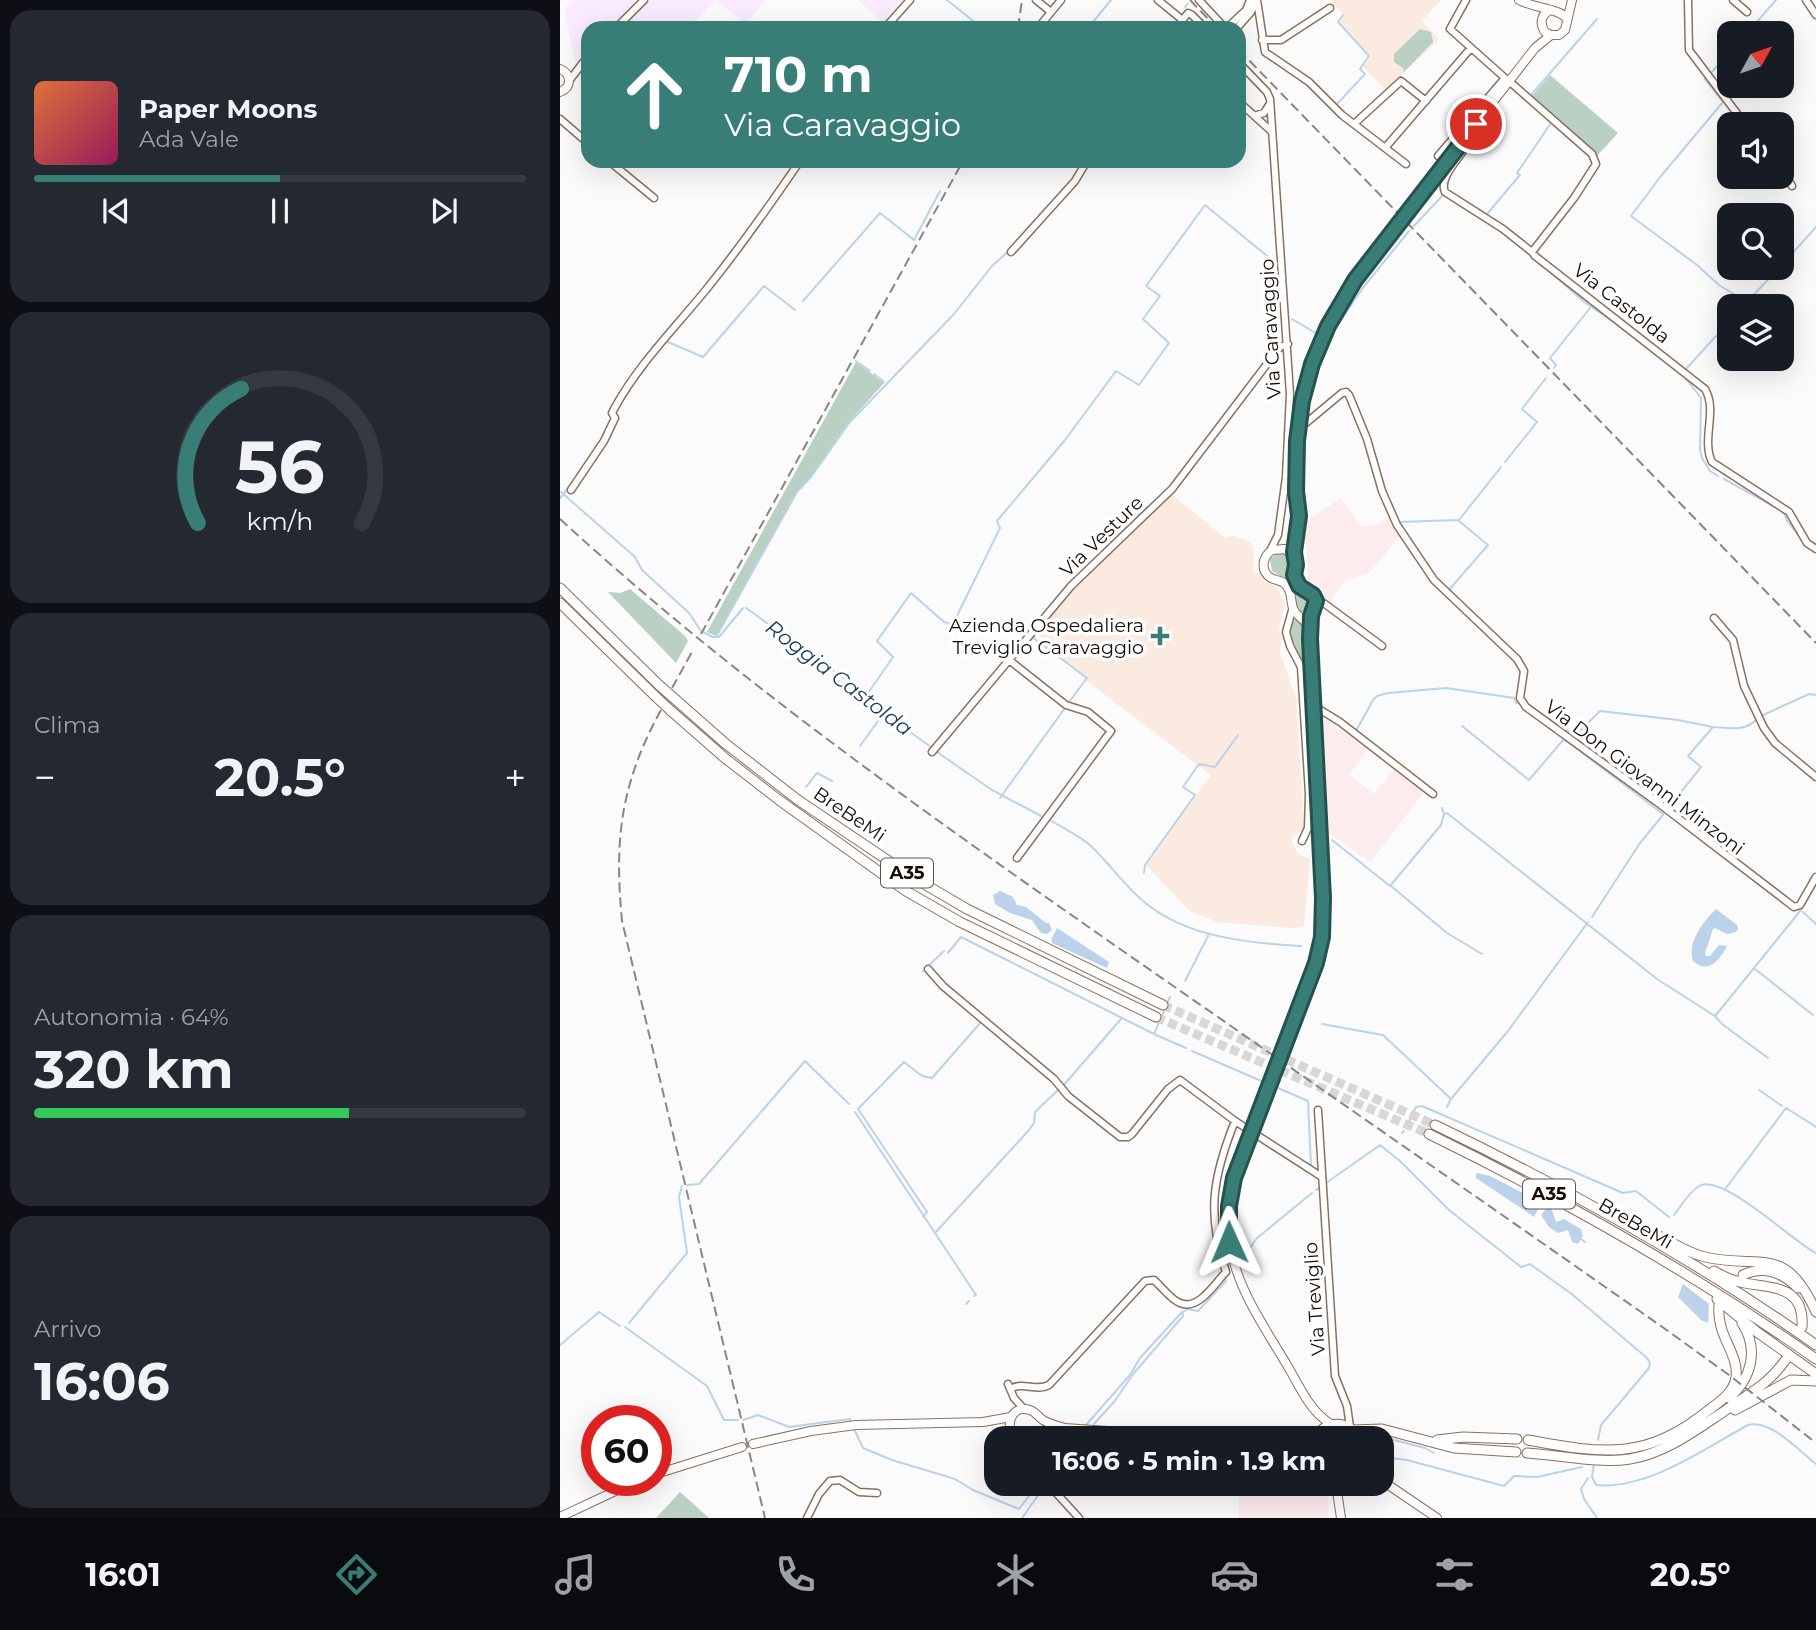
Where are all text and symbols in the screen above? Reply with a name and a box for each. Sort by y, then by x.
north arrow [1717,21,1794,98]
map controls [1717,21,1794,371]
text: 710 m [724,45,873,104]
icon: ahead [609,49,700,140]
text: Paper Moons [139,93,317,125]
pin [1446,94,1506,154]
text: Via Caravaggio [724,105,961,144]
icon: arrive [1457,105,1495,143]
button: sound [1717,112,1794,189]
text: Ada Vale [139,125,239,153]
icon: previous [97,192,135,230]
icon: pause [261,192,299,230]
icon: next [425,192,463,230]
button: search [1717,203,1794,280]
street label: Via Caravaggio [1255,258,1286,400]
street label: Via Castolda [1569,258,1675,348]
button: layers [1717,294,1794,371]
text: 56 [235,424,325,512]
street label: Via Vesture [1055,491,1148,582]
text: km/h [247,506,313,536]
water label: Roggia Castolda [761,614,918,741]
place label: Azienda Ospedaliera Treviglio Caravaggio [949,614,1144,659]
marker: Azienda Ospedaliera Treviglio Caravaggio [1150,626,1170,646]
street label: Via Don Giovanni Minzoni [1541,695,1749,860]
text: Clima [34,711,101,739]
text: 20.5° [214,746,346,809]
text: − [34,754,56,801]
text: + [504,754,526,801]
street label: BreBeMi [809,782,890,847]
road number: A35 [881,858,933,888]
text: Autonomia · 64% [34,1003,229,1031]
text: 320 km [34,1038,234,1101]
road number: A35 [1523,1180,1575,1209]
street label: BreBeMi [1594,1193,1677,1254]
position arrow [1192,1205,1266,1279]
street label: Via Treviglio [1299,1241,1330,1357]
text: Arrivo [34,1315,101,1343]
text: 16:06 [34,1350,170,1413]
speed limit sign: 60 [581,1405,672,1496]
text: 16:06 · 5 min · 1.9 km [1052,1445,1326,1477]
icon: directions [332,1550,381,1599]
icon: music [551,1550,600,1599]
icon: phone [771,1550,820,1599]
icon: climate [991,1550,1040,1599]
icon: car [1210,1550,1259,1599]
icon: filters [1430,1550,1479,1599]
text: 16:01 [85,1555,161,1594]
text: 20.5° [1650,1555,1731,1594]

